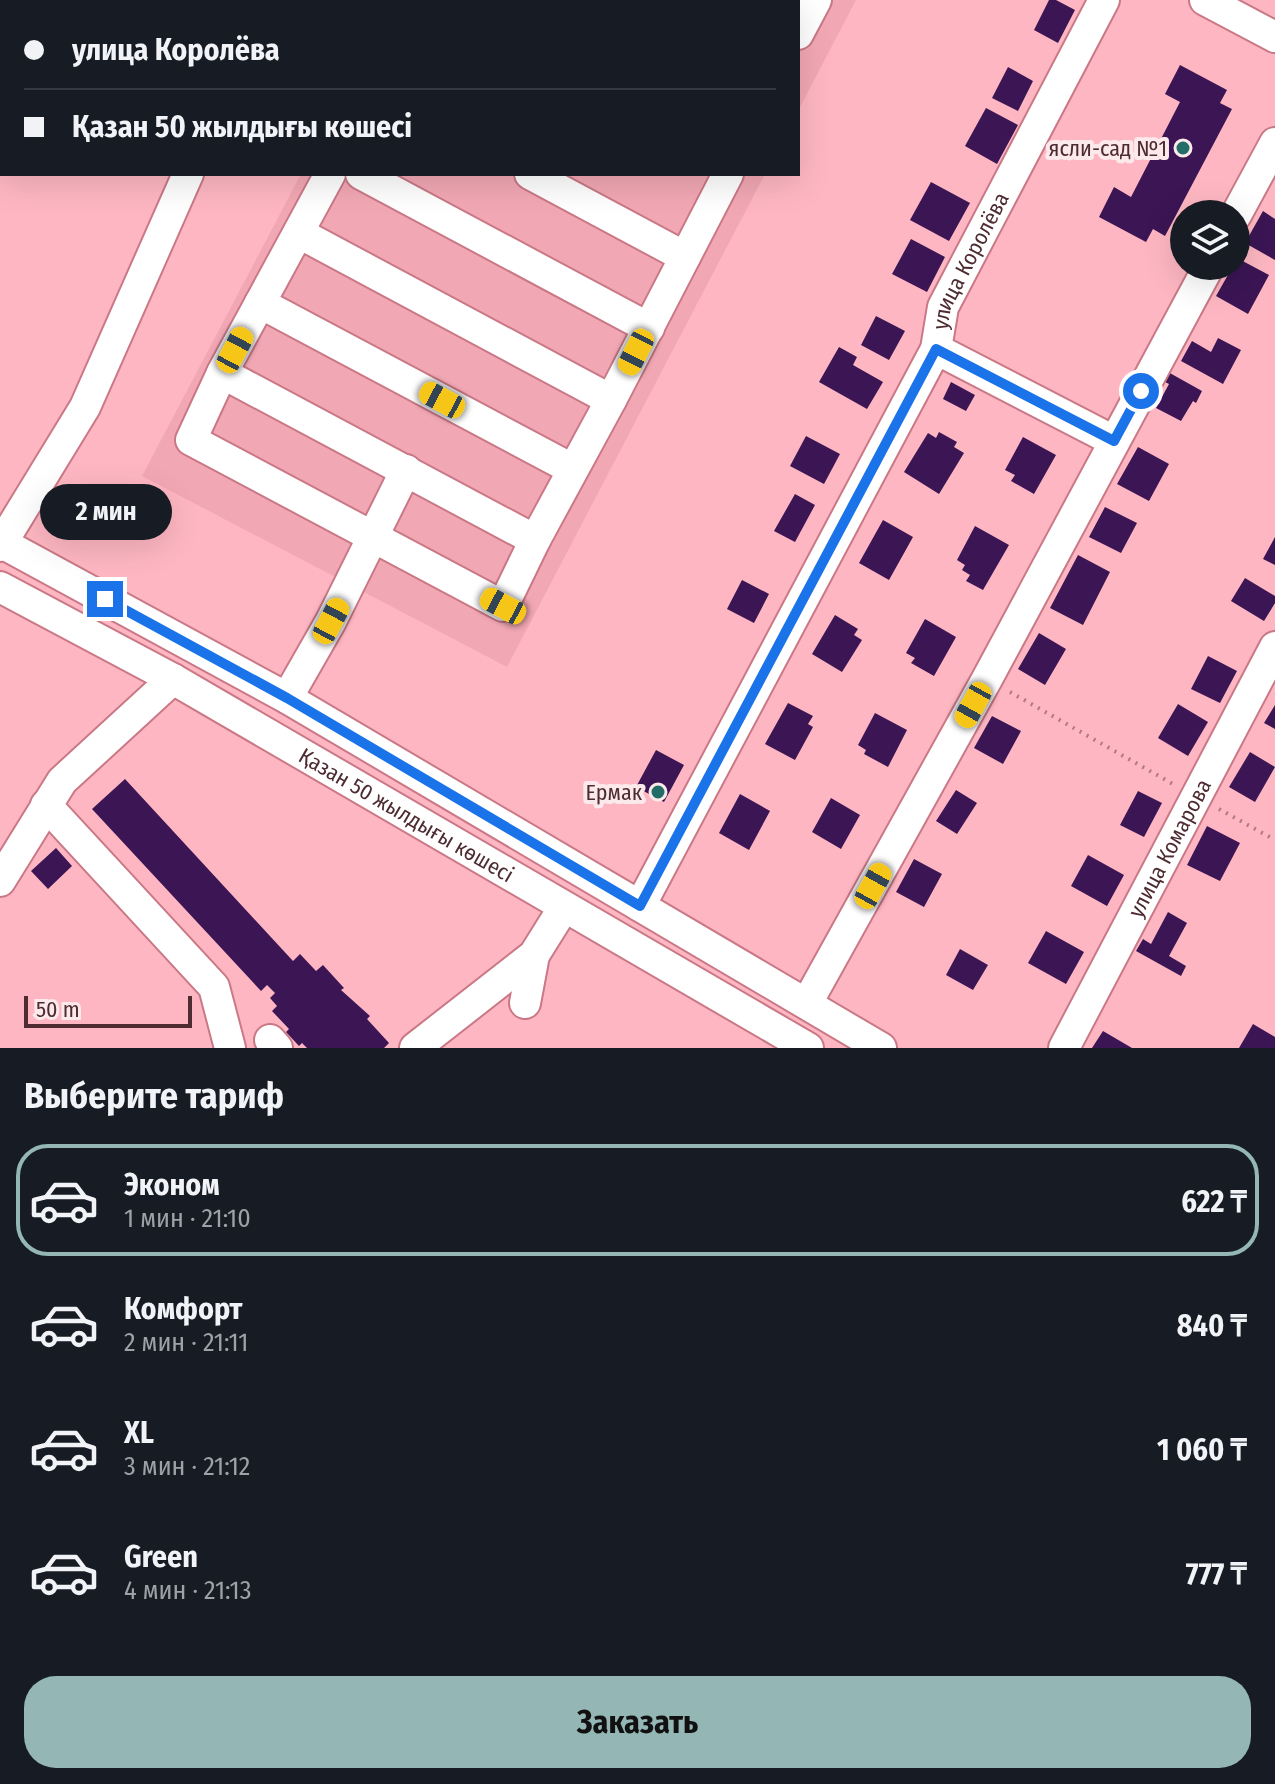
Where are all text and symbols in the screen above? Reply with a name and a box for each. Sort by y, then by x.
text: улица Королёва [72,32,280,68]
text: Қазан 50 жылдығы көшесі [72,109,412,145]
place label: ясли-сад №1 [1048,135,1167,162]
marker: ясли-сад №1 [1174,139,1192,157]
street label: улица Королёва [926,188,1014,331]
map controls [1170,200,1250,280]
button: layers [1170,200,1250,280]
car [213,323,257,377]
car [614,325,658,379]
route start [1123,373,1159,409]
car [415,378,469,422]
callout: 2 мин [39,483,171,539]
text: 2 мин [75,496,137,527]
route end [87,581,123,617]
car [476,584,530,628]
car [309,594,353,648]
car [951,678,995,732]
street label: Қазан 50 жылдығы көшесі [294,742,519,888]
street label: улица Комарова [1122,774,1217,922]
place label: Ермак [586,779,643,806]
marker: Ермак [649,783,667,801]
car [851,859,895,913]
scale bar [24,992,192,1028]
text: 50 m [36,996,80,1023]
text: Выберите тариф [24,1074,284,1118]
icon: car [28,1164,100,1236]
text: Эконом [124,1167,220,1203]
text: 622 ₸ [1181,1184,1247,1220]
text: 1 мин · 21:10 [124,1203,251,1234]
icon: car [28,1288,100,1360]
text: Комфорт [124,1291,242,1327]
text: 840 ₸ [1177,1308,1247,1344]
text: 2 мин · 21:11 [124,1327,248,1358]
icon: car [28,1412,100,1484]
text: XL [124,1415,154,1451]
text: 1 060 ₸ [1157,1432,1247,1468]
text: 3 мин · 21:12 [124,1451,250,1482]
icon: car [28,1536,100,1608]
text: Green [124,1539,198,1575]
text: 777 ₸ [1186,1556,1247,1592]
text: 4 мин · 21:13 [124,1575,251,1606]
button: Заказать [24,1676,1251,1768]

